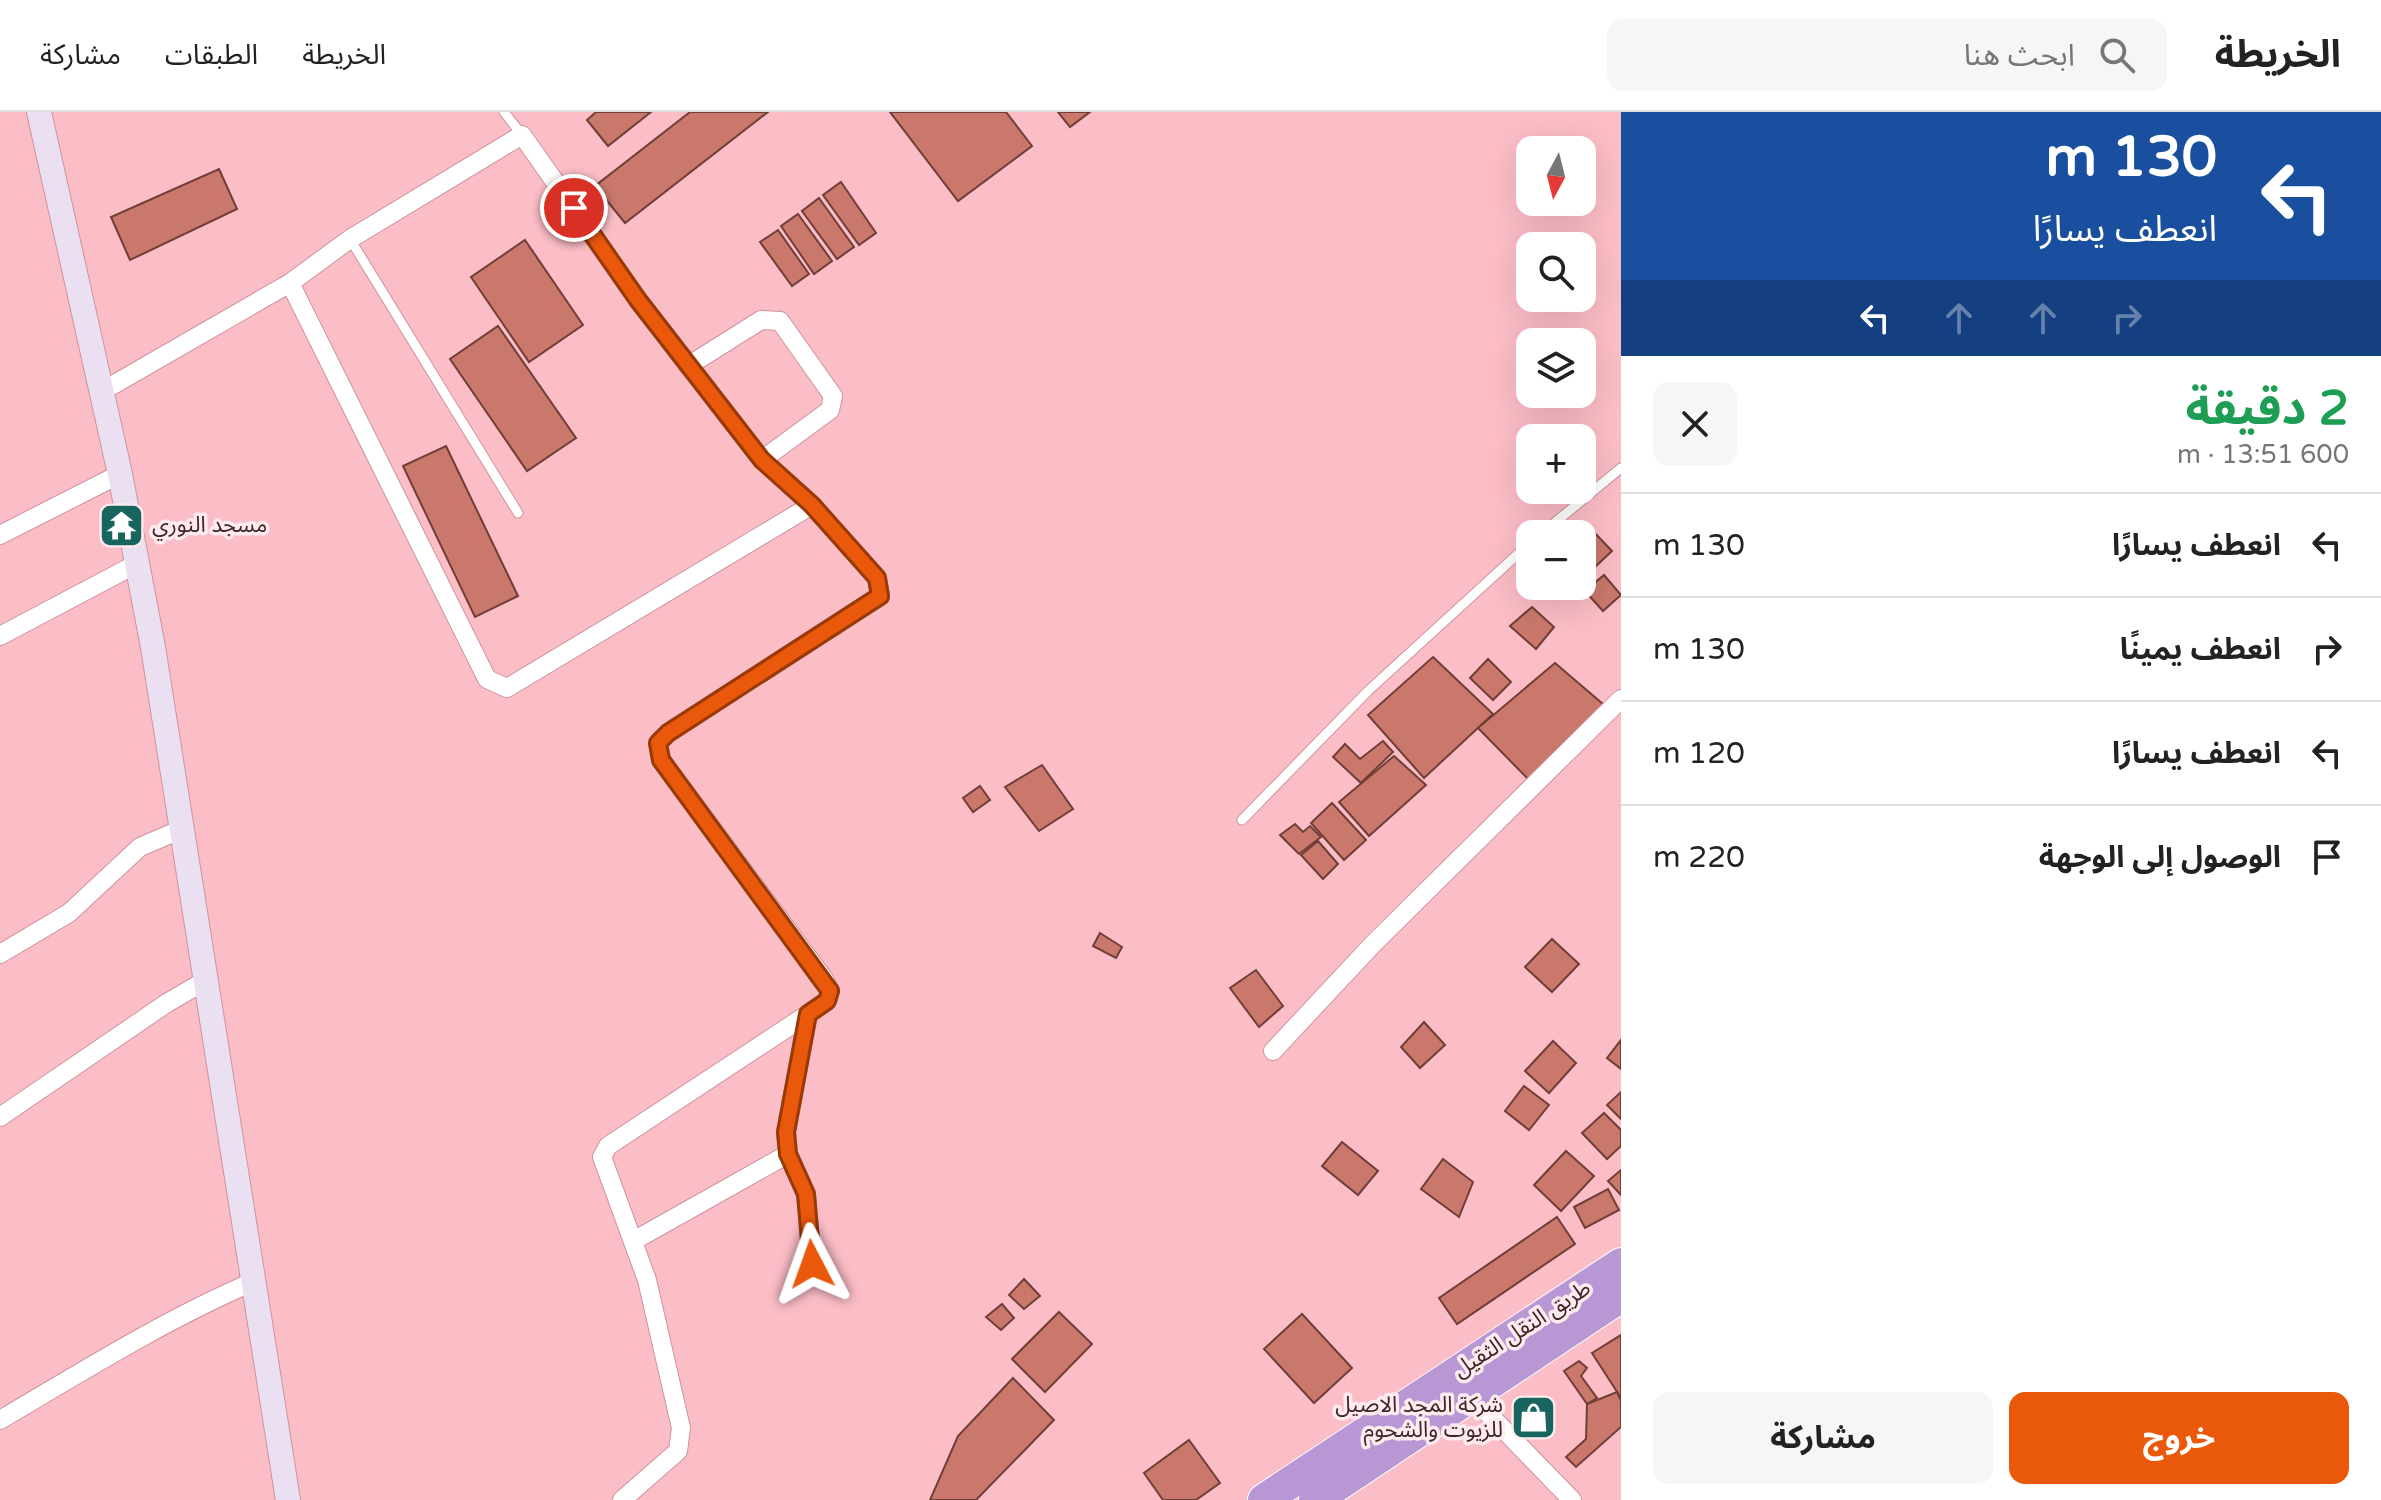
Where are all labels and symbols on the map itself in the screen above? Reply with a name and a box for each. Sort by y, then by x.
north arrow [1516,136,1596,216]
pin [540,174,608,242]
temple icon: مسجد النوري [97,501,145,549]
place label: مسجد النوري [152,512,267,541]
position arrow [770,1222,854,1306]
street label: طريق النقل الثقيل [1448,1275,1596,1383]
place label: شركة المجد الاصيل للزيوت والشحوم [1335,1392,1503,1446]
shop icon: شركة المجد الاصيل للزيوت والشحوم [1510,1394,1558,1442]

